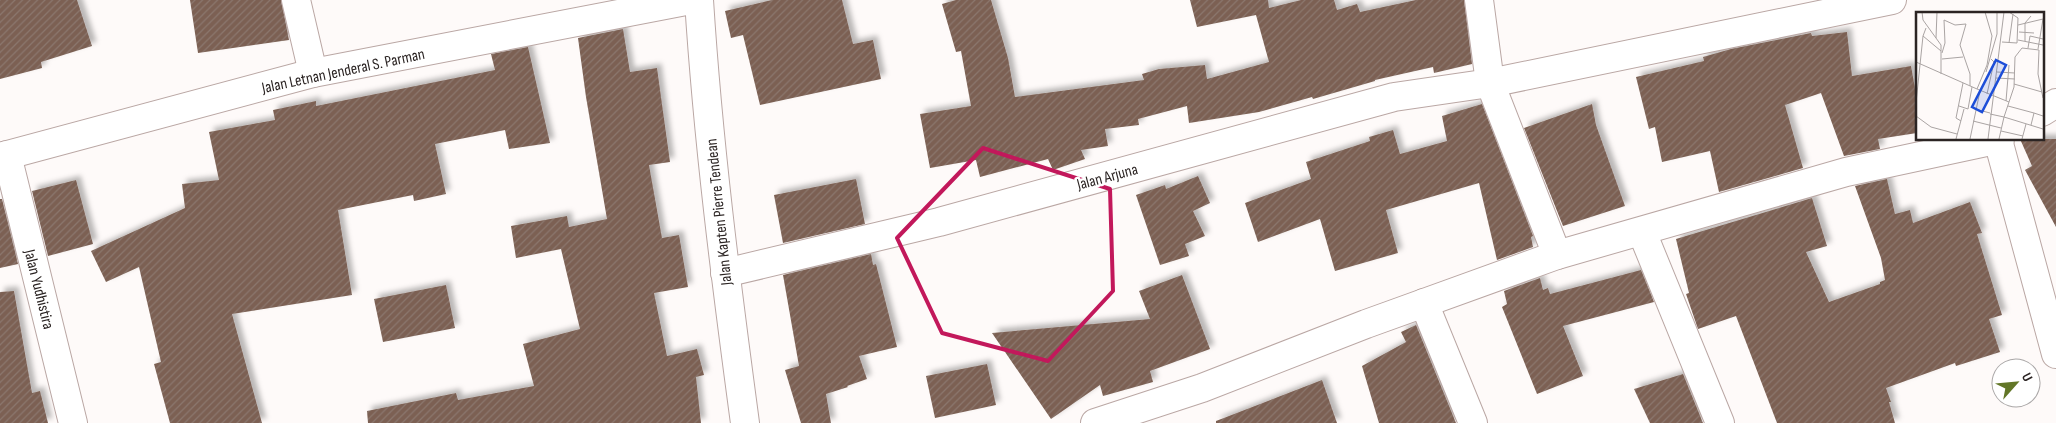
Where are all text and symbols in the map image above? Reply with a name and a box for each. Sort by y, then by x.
inset map [1916,12,2044,140]
street label: Jalan Letnan Jenderal S. Parman [259,45,427,98]
street label: Jalan Kapten Pierre Tendean [702,138,737,287]
street label: Jalan Arjuna [1074,160,1140,195]
street label: Jalan Yudhistira [19,247,58,331]
north arrow [1991,358,2041,408]
text: U [2018,370,2036,384]

